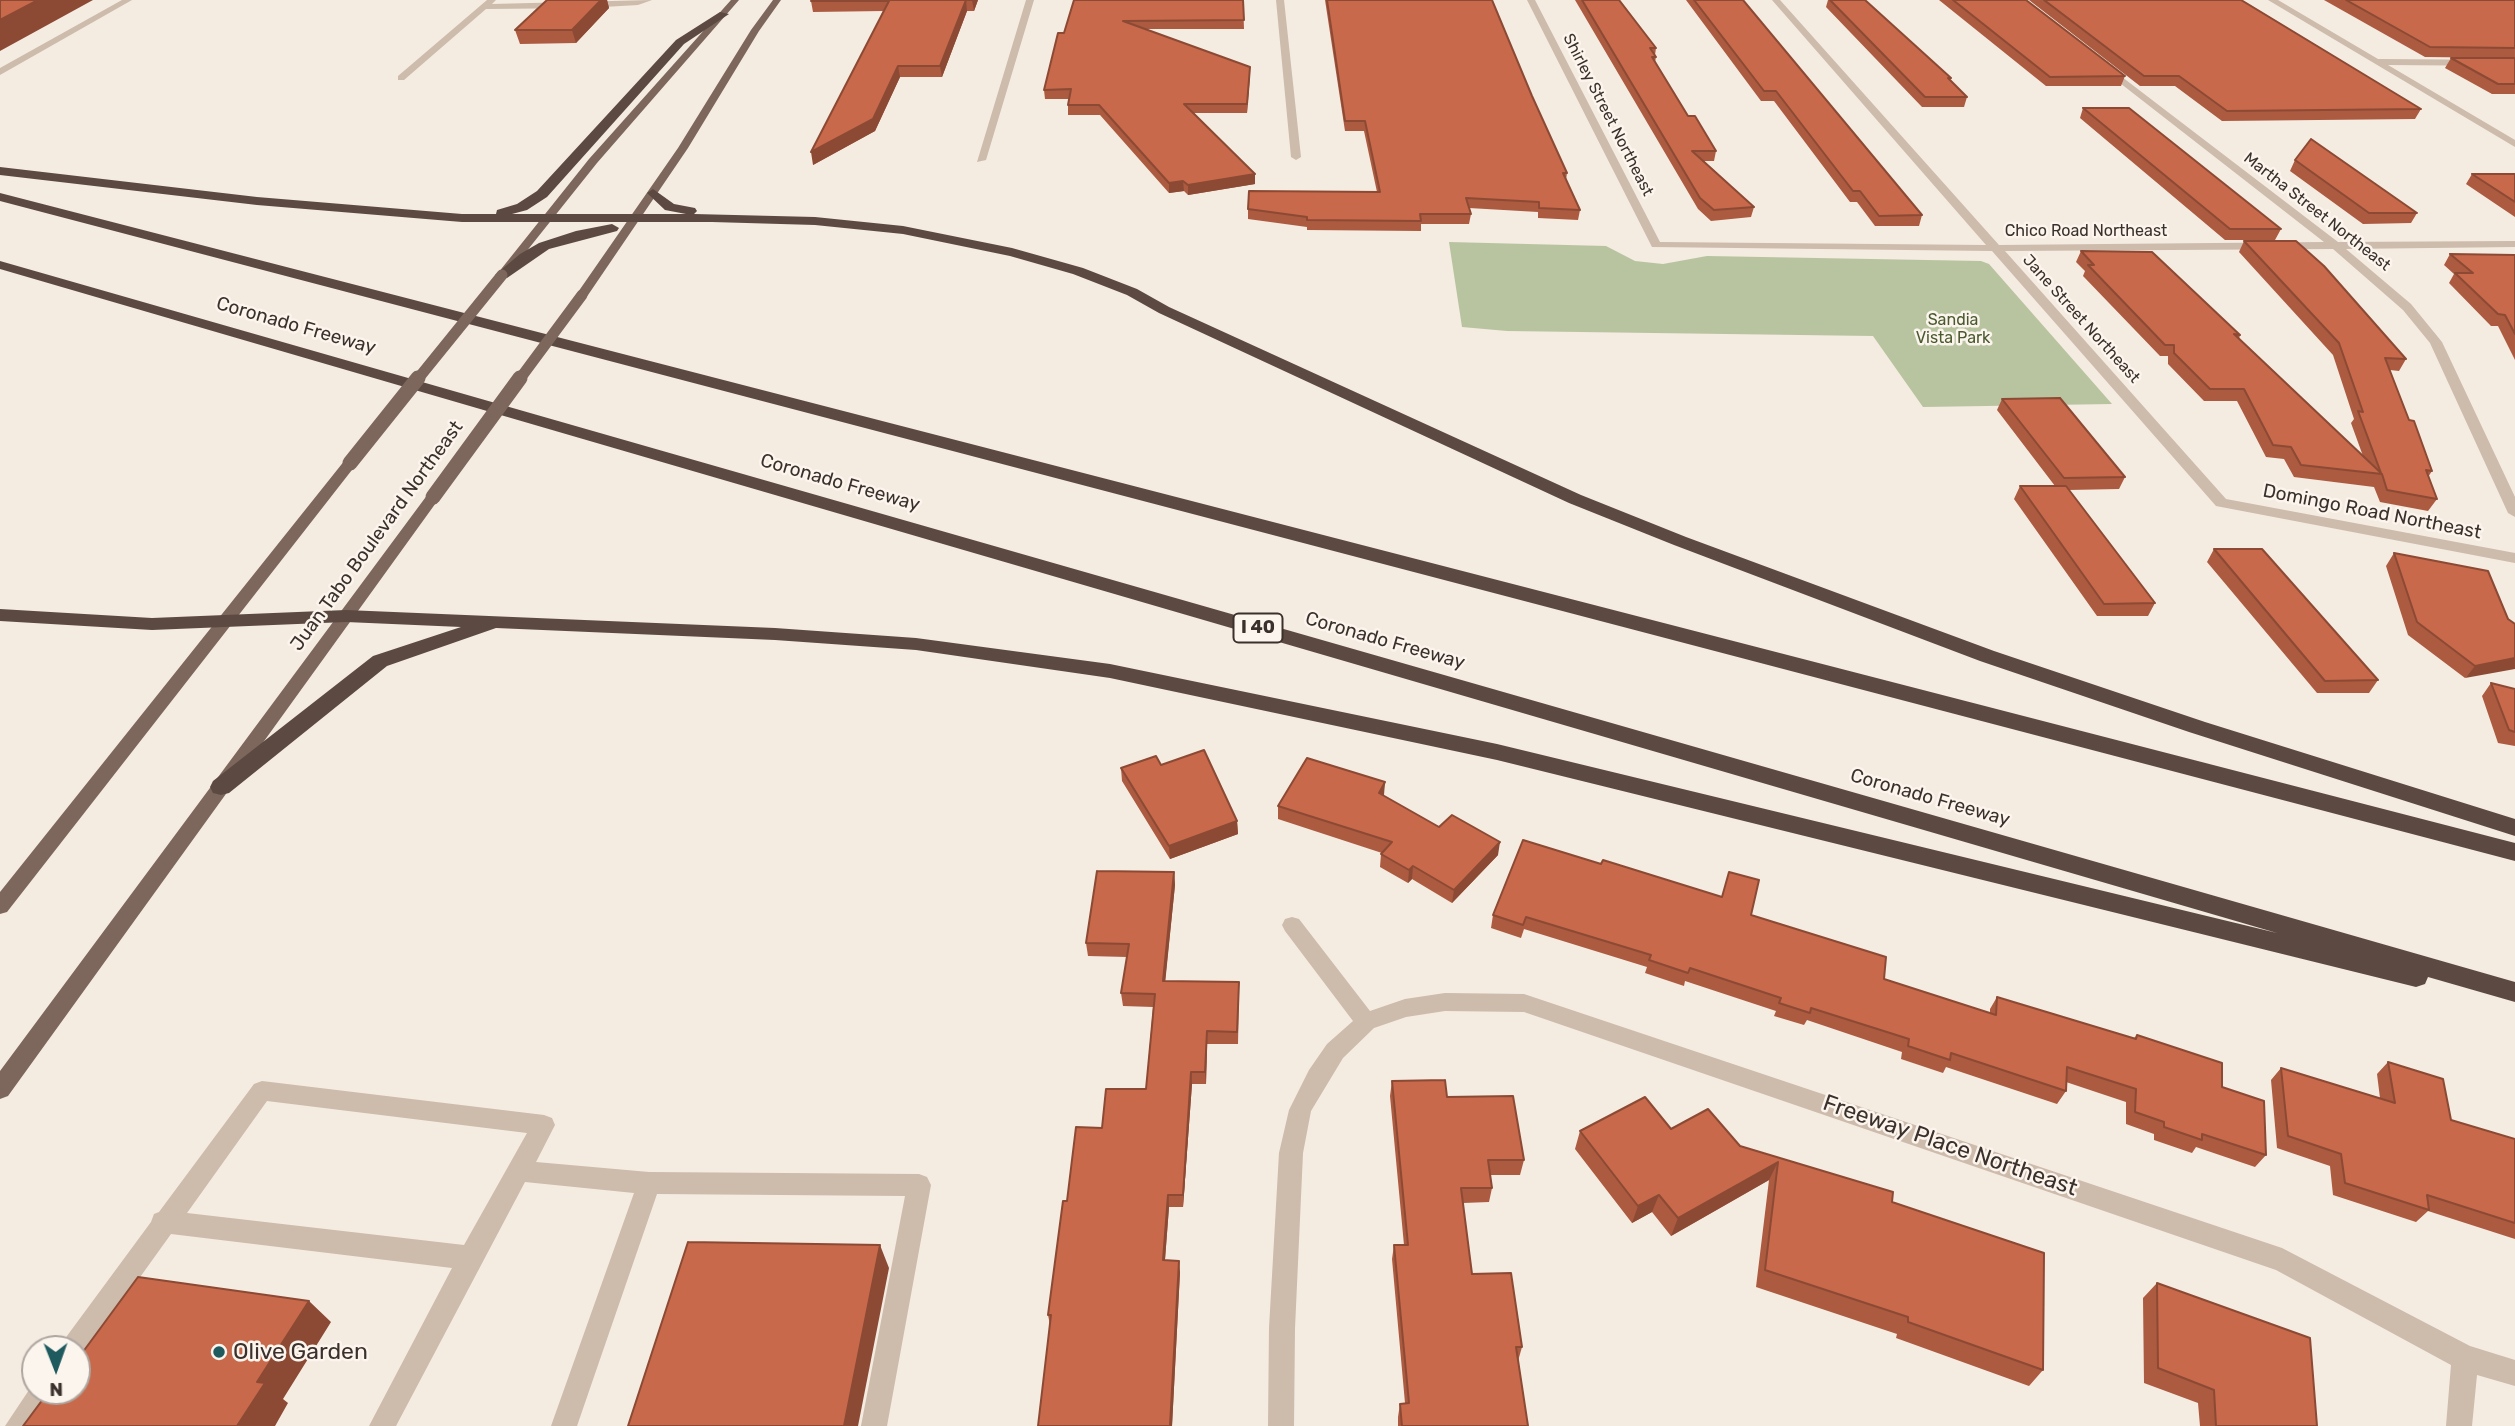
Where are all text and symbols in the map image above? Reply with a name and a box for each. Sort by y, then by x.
street label: Shirley Street Northeast [1559,31,1657,199]
street label: Martha Street Northeast [2240,149,2394,275]
street label: Chico Road Northeast [2005,221,2167,241]
street label: Jane Street Northeast [2018,251,2144,387]
street label: Coronado Freeway [214,292,378,360]
park label: Sandia Vista Park [1916,310,1990,348]
street label: Juan Tabo Boulevard Northeast [286,417,468,655]
street label: Coronado Freeway [758,449,922,517]
street label: Domingo Road Northeast [2261,480,2483,544]
street label: Coronado Freeway [1303,607,1467,675]
road number: I 40 [1234,614,1282,642]
street label: Coronado Freeway [1848,764,2012,832]
street label: Freeway Place Northeast [1819,1089,2081,1203]
north arrow [21,1335,91,1405]
place label: Olive Garden [233,1338,368,1366]
marker: Olive Garden [211,1344,227,1360]
text: N [49,1378,63,1401]

